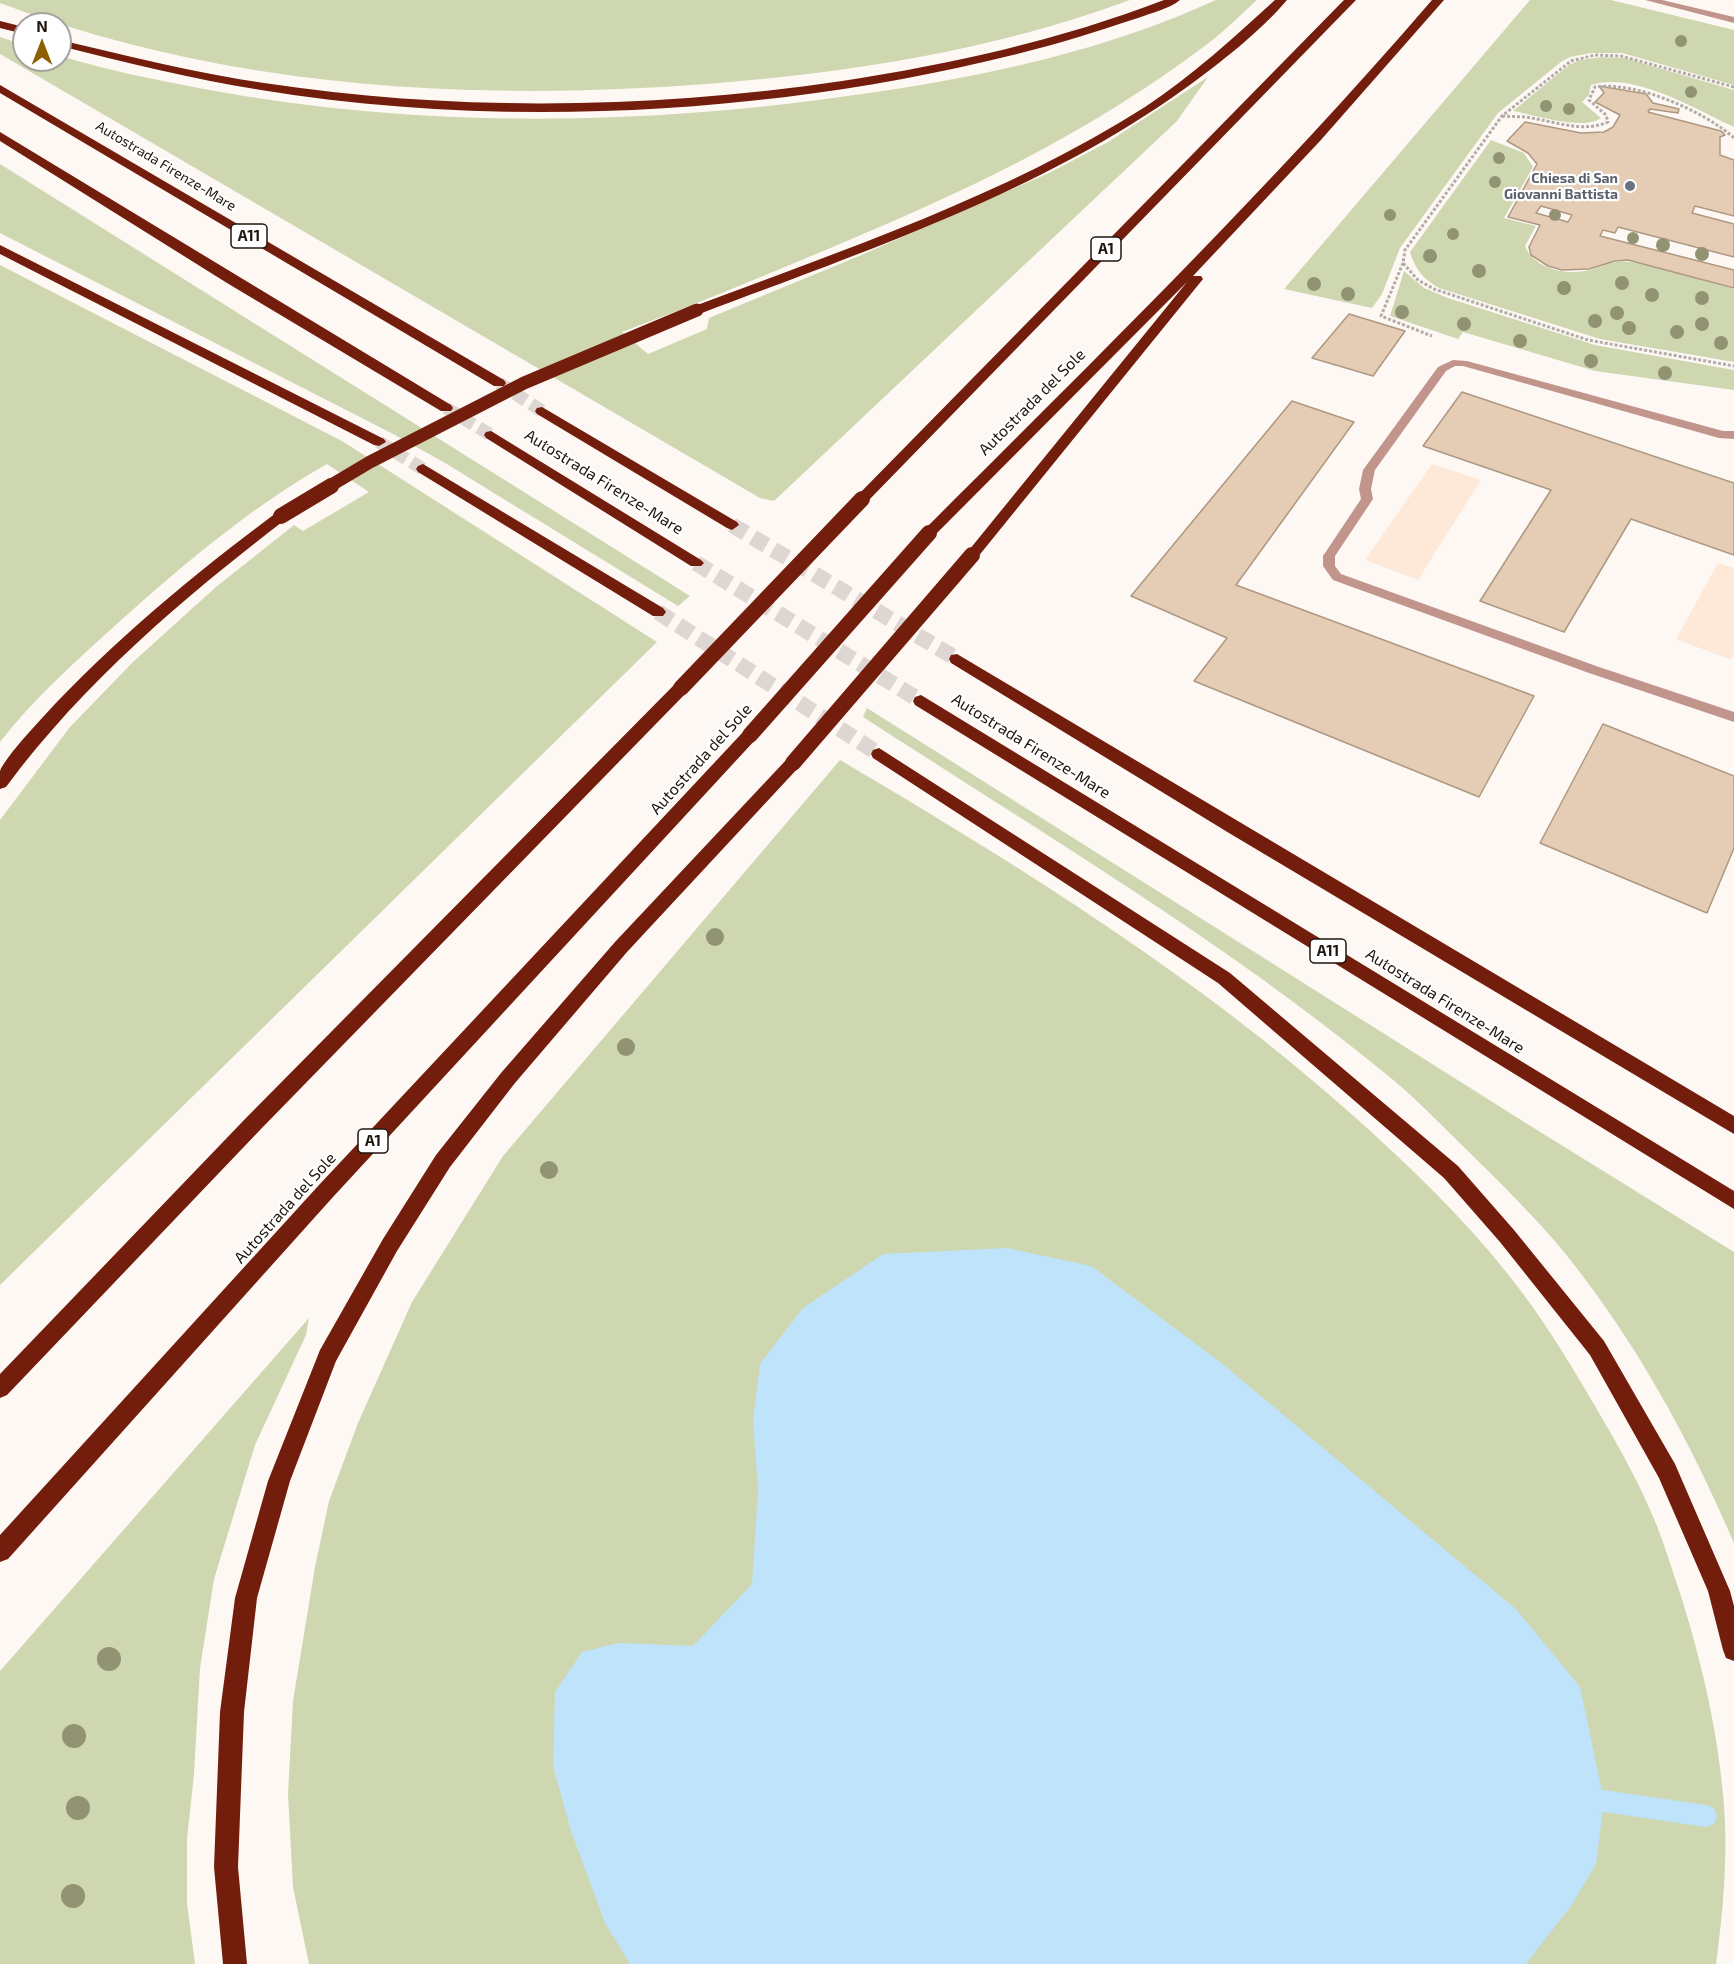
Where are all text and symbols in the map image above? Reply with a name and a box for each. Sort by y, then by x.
north arrow [12,12,72,72]
text: N [36,16,48,35]
street label: Autostrada Firenze-Mare [93,117,239,215]
place label: Chiesa di San Giovanni Battista [1504,170,1618,202]
marker: Chiesa di San Giovanni Battista [1623,179,1637,193]
road number: A11 [231,224,267,248]
road number: A1 [1091,237,1121,261]
street label: Autostrada del Sole [975,345,1089,459]
street label: Autostrada Firenze-Mare [521,425,687,539]
street label: Autostrada Firenze-Mare [948,689,1114,803]
street label: Autostrada del Sole [646,700,756,818]
road number: A11 [1310,939,1346,963]
street label: Autostrada Firenze-Mare [1362,944,1528,1058]
road number: A1 [358,1129,388,1153]
street label: Autostrada del Sole [230,1149,340,1267]

